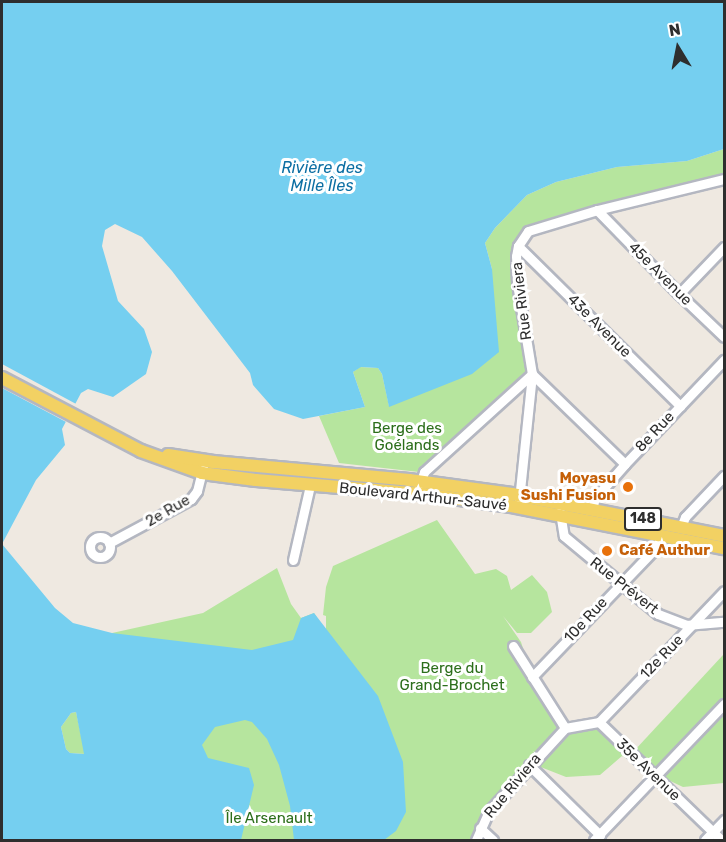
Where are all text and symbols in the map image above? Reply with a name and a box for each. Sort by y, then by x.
north arrow [648,18,708,78]
text: N [667,19,682,40]
water label: Rivière des Mille Îles [281,158,363,196]
street label: 45e Avenue [624,238,696,310]
street label: Rue Riviera [508,261,536,341]
street label: 43e Avenue [563,290,635,362]
street label: 8e Rue [632,408,678,456]
park label: Berge des Goélands [372,419,442,454]
place label: Moyasu Sushi Fusion [521,469,616,504]
street label: Boulevard Arthur-Sauvé [338,479,508,515]
marker: Moyasu Sushi Fusion [621,480,635,494]
street label: 2e Rue [143,491,193,531]
road number: 148 [624,508,662,530]
place label: Café Authur [619,542,710,560]
marker: Café Authur [600,544,614,558]
street label: Rue Prévert [586,554,662,618]
street label: 10e Rue [561,594,611,646]
street label: 12e Rue [637,631,687,683]
park label: Berge du Grand-Brochet [399,659,505,694]
street label: 35e Avenue [612,735,684,805]
street label: Rue Riviera [481,750,545,822]
park label: Île Arsenault [225,810,313,828]

